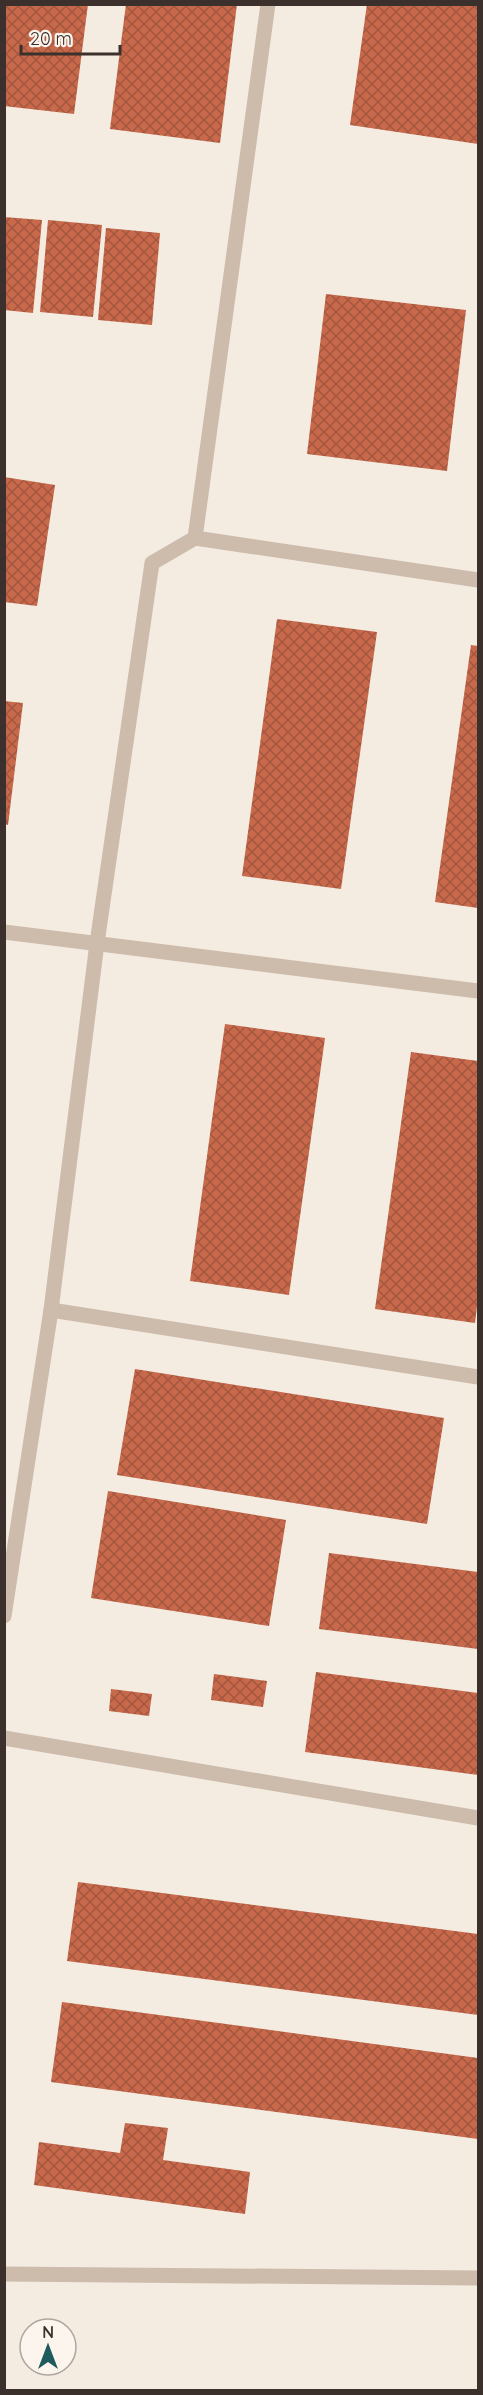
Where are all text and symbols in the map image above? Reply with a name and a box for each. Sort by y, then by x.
scale bar [21,18,120,56]
text: 20 m [30,27,72,50]
north arrow [18,2317,78,2377]
text: N [42,2322,54,2342]

